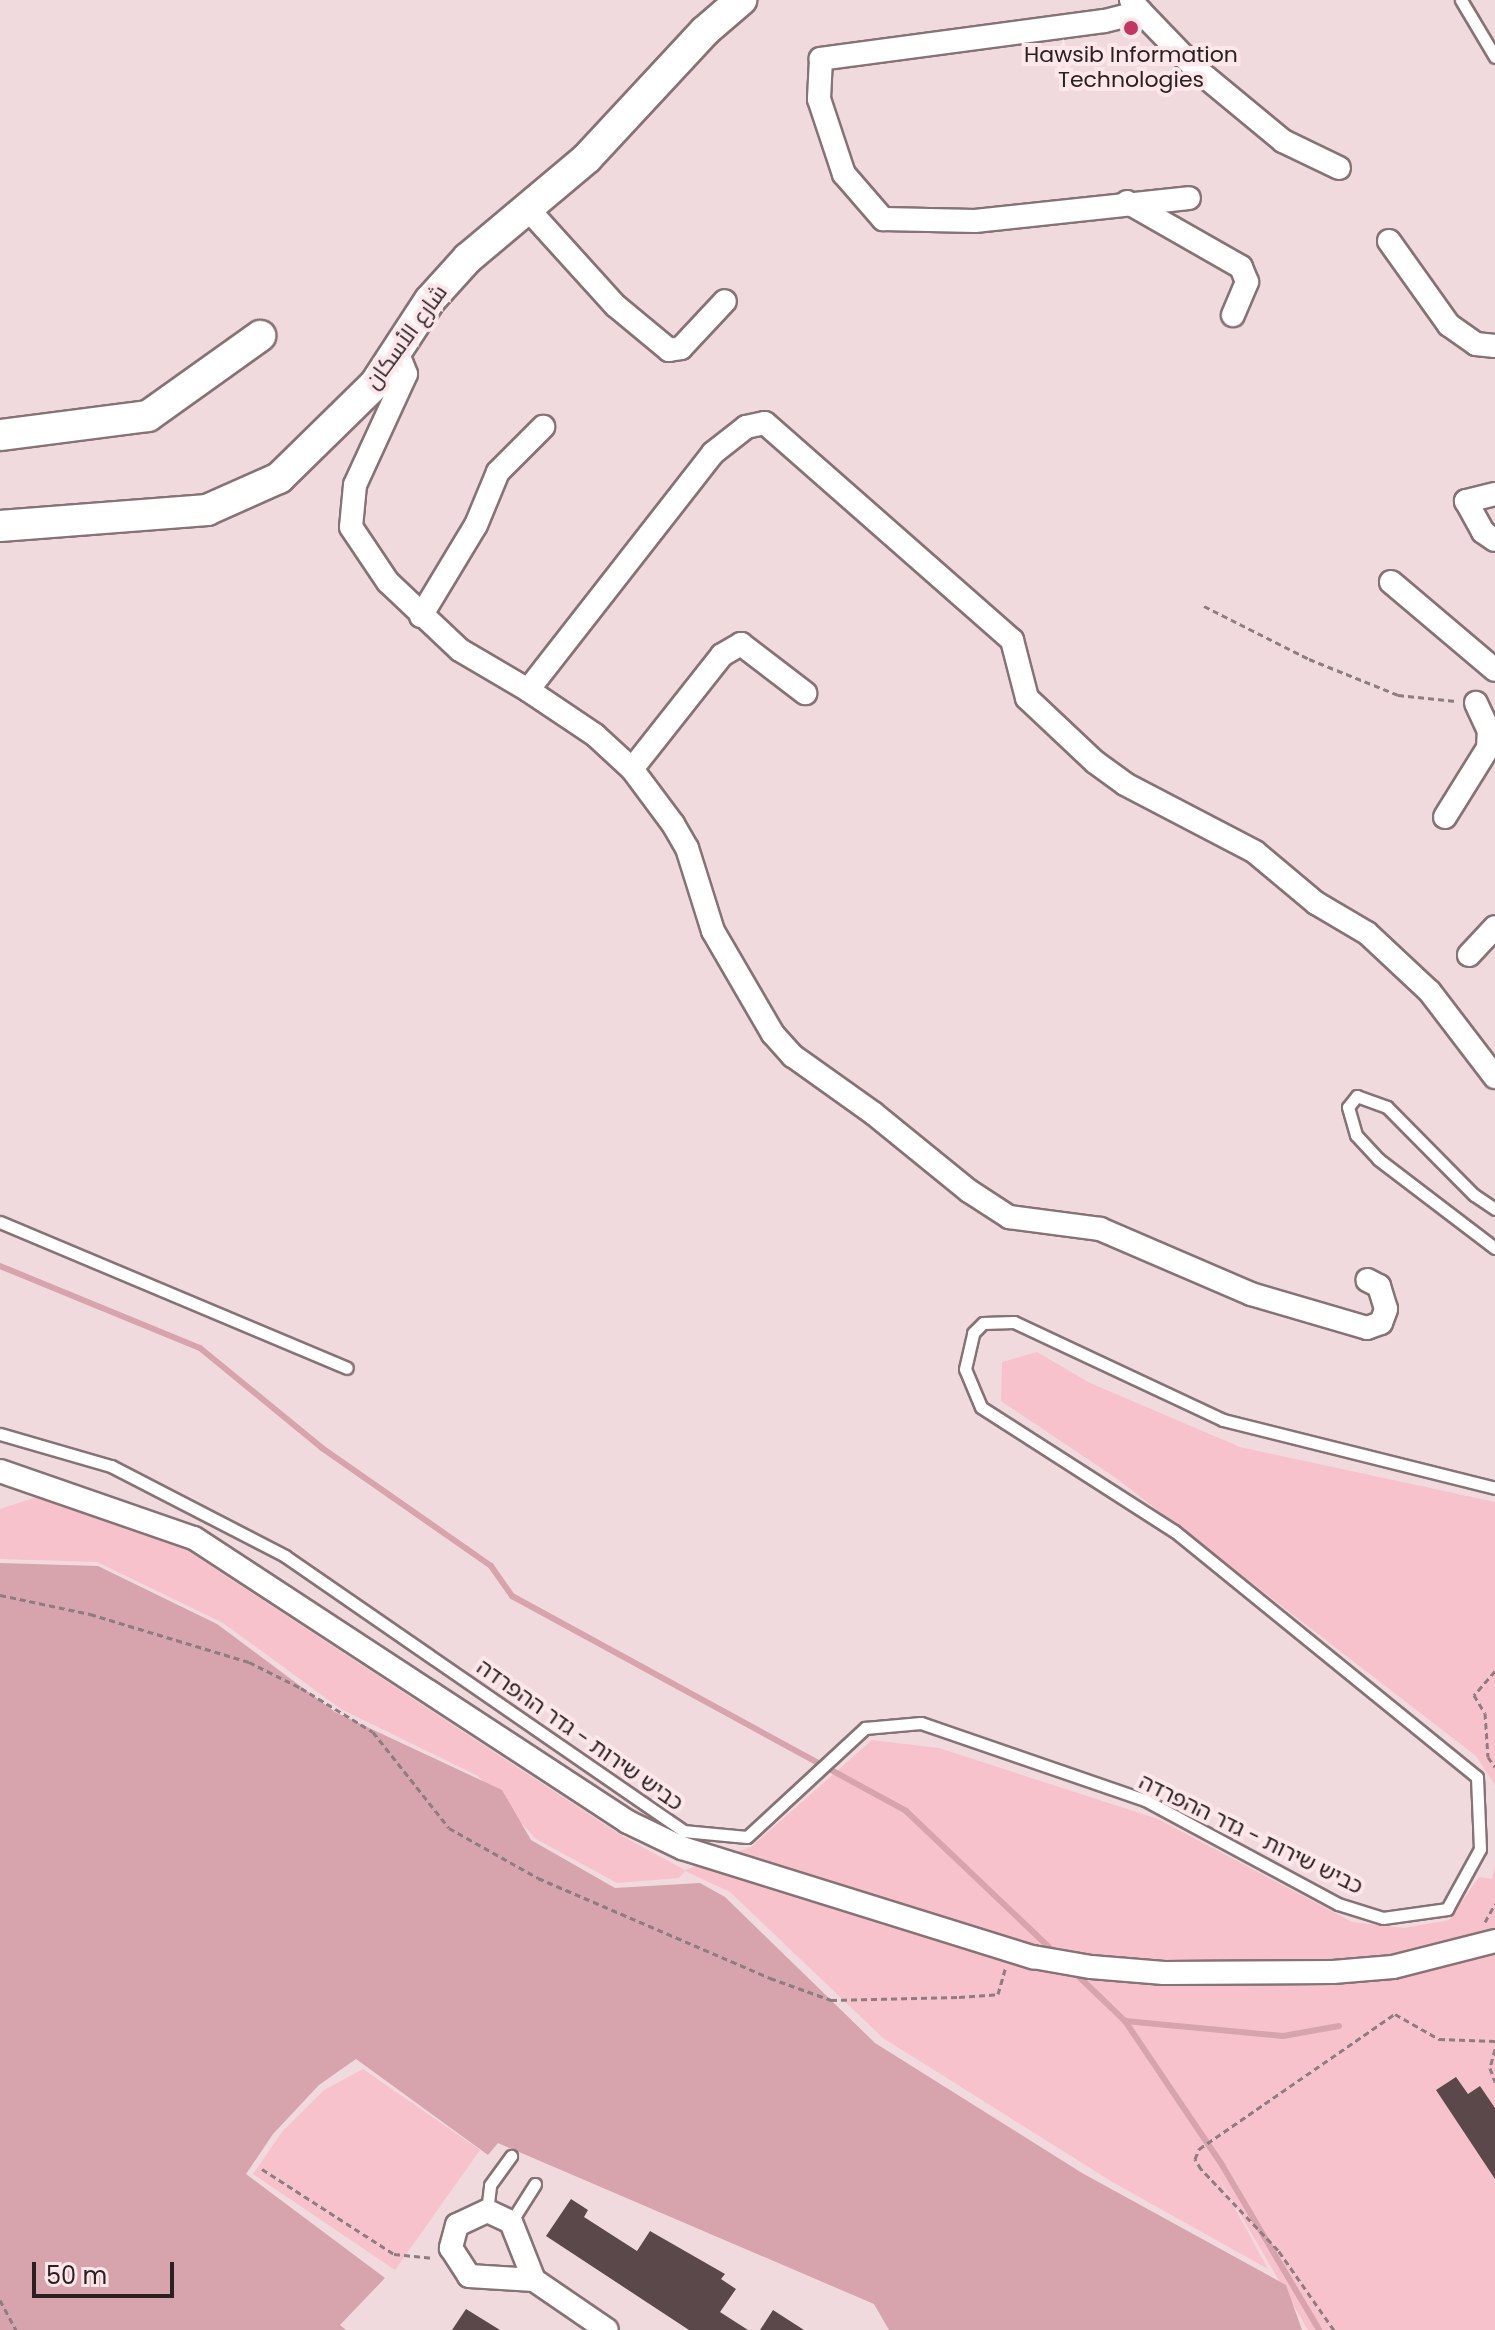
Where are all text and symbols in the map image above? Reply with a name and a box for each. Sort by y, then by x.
marker: Hawsib Information Technologies [1122,19,1140,37]
place label: Hawsib Information Technologies [1024,41,1238,92]
street label: شارع الأسكان [359,280,453,394]
street label: כביש שירות - גדר ההפרדה [472,1654,688,1816]
street label: כביש שירות - גדר ההפרדה [1135,1768,1367,1900]
scale bar [36,2246,178,2296]
text: 50 m [46,2259,107,2292]

